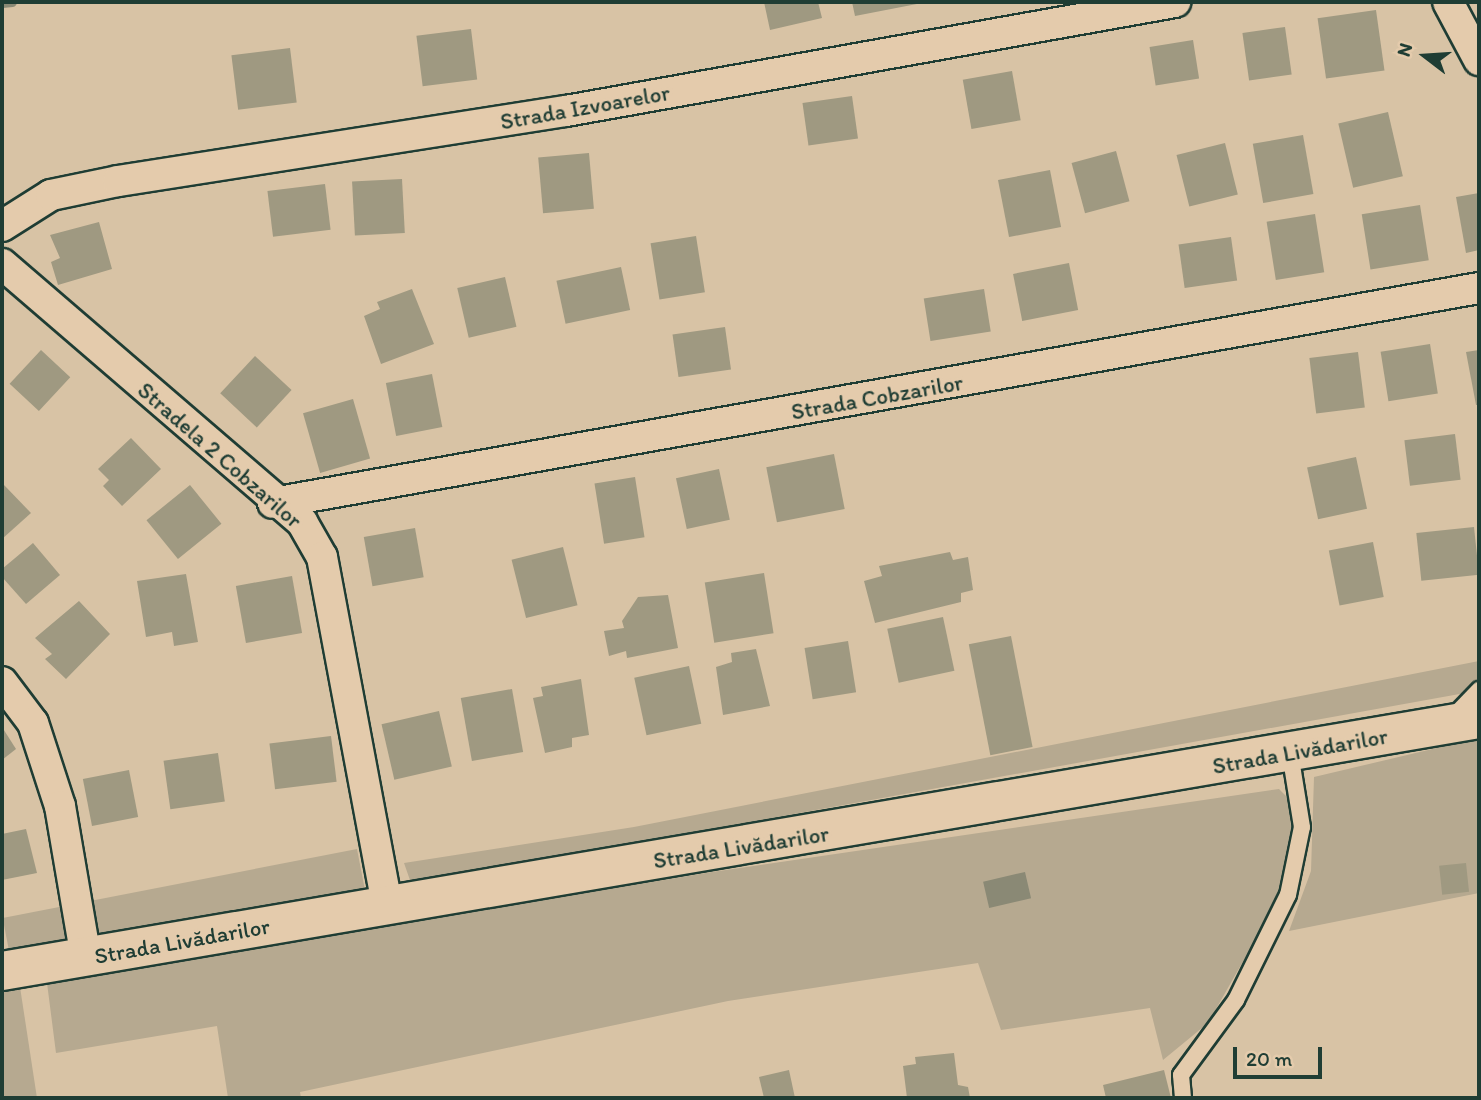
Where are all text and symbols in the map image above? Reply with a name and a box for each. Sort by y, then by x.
north arrow [1390,21,1460,91]
text: N [1392,40,1417,59]
street label: Strada Izvoarelor [498,79,672,135]
street label: Strada Cobzarilor [789,368,965,426]
street label: Stradela 2 Cobzarilor [132,376,308,534]
street label: Strada Livădarilor [1211,722,1389,780]
street label: Strada Livădarilor [652,820,830,874]
street label: Strada Livădarilor [93,912,271,970]
scale bar [1236,1034,1325,1078]
text: 20 m [1246,1046,1292,1071]

